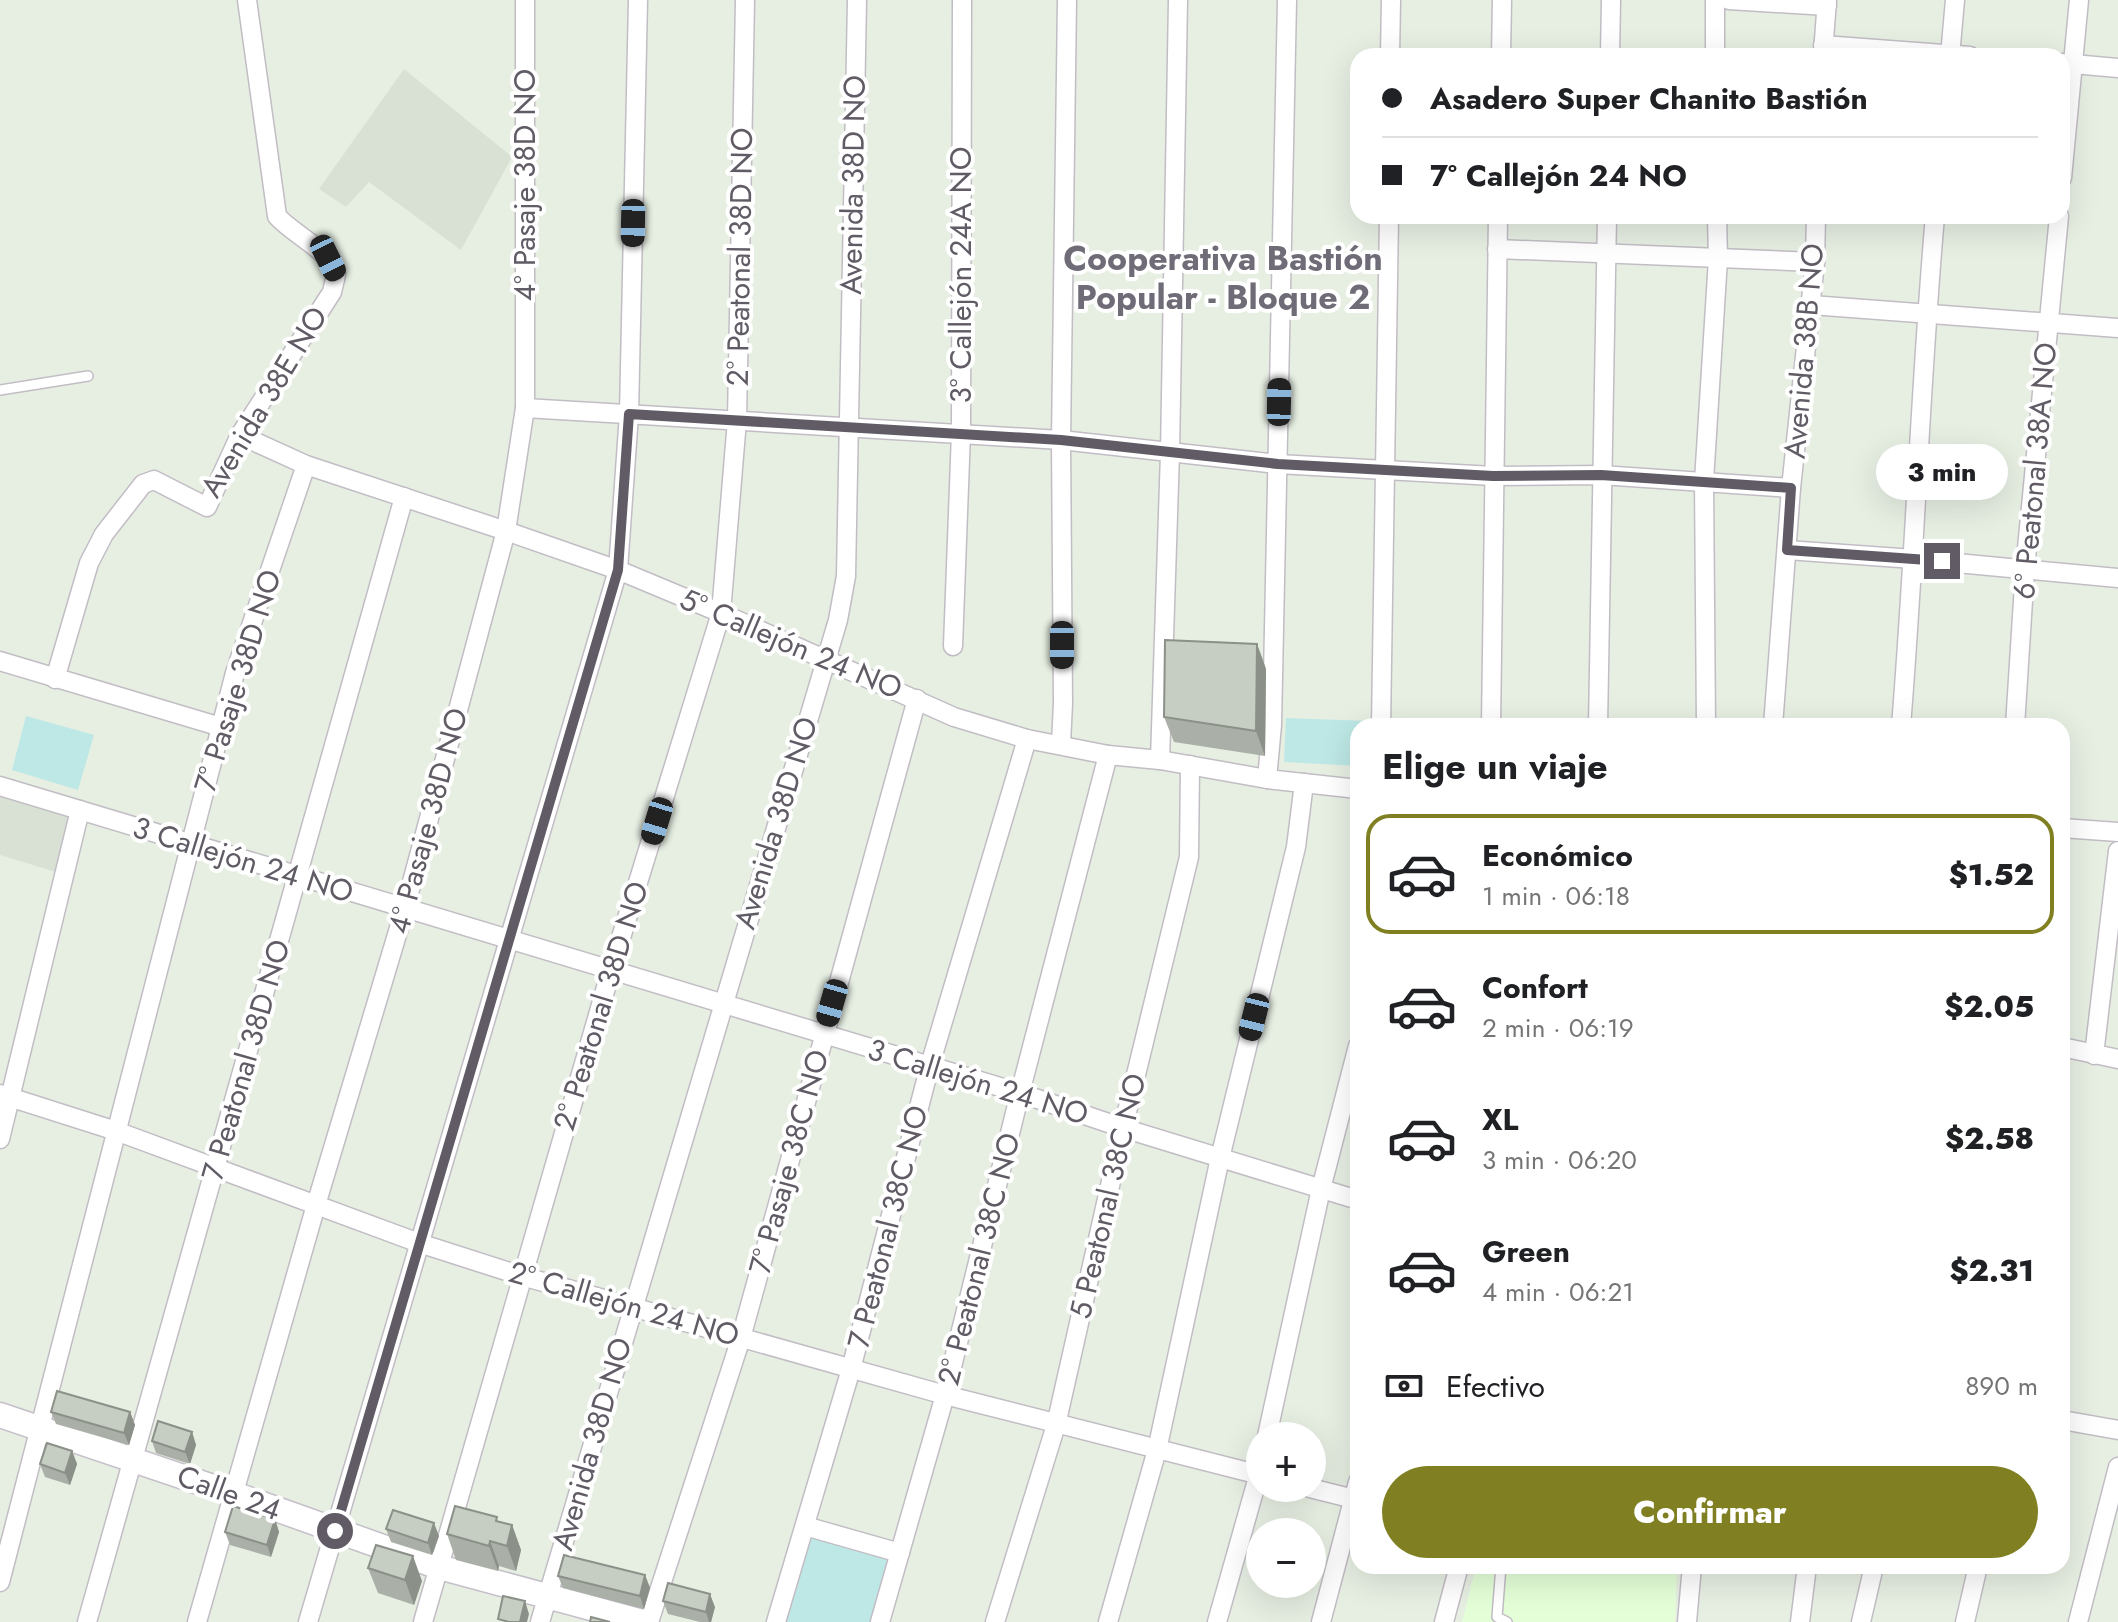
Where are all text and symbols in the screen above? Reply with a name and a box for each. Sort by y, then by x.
street label: 4° Pasaje 38D NO [503,69,546,301]
street label: Avenida 38D NO [829,75,876,295]
text: Asadero Super Chanito Bastión [1430,77,1868,120]
street label: 2° Peatonal 38D NO [716,127,763,387]
street label: 3° Callejón 24A NO [939,147,982,403]
text: 7° Callejón 24 NO [1430,154,1687,197]
car [621,199,645,247]
car [307,231,349,285]
district label: Cooperativa Bastión Popular - Bloque 2 [1063,234,1383,322]
street label: Avenida 38B NO [1773,241,1834,460]
street label: Avenida 38E NO [190,298,338,505]
street label: 6º Peatonal 38A NO [2002,341,2067,601]
car [1267,378,1291,426]
callout: 3 min [1876,445,2008,501]
text: 3 min [1908,453,1976,491]
route end [1924,543,1960,579]
street label: 7° Pasaje 38D NO [183,564,292,797]
street label: 5° Callejón 24 NO [673,577,909,710]
car [1050,621,1074,669]
street label: 4° Pasaje 38D NO [377,703,478,939]
street label: Avenida 38D NO [723,712,828,934]
text: Elige un viaje [1382,740,1608,792]
car [639,795,675,847]
street label: 3 Callejón 24 NO [127,806,359,914]
text: Económico [1482,834,1633,877]
icon: car [1386,838,1458,910]
text: $1.52 [1949,853,2034,896]
street label: 2° Peatonal 38D NO [542,876,659,1136]
text: 1 min · 06:18 [1482,877,1630,915]
street label: 7 Peatonal 38D NO [191,934,300,1185]
text: Confort [1482,966,1588,1009]
icon: car [1386,970,1458,1042]
car [814,977,850,1029]
text: $2.05 [1944,985,2034,1028]
car [1237,991,1271,1043]
text: 2 min · 06:19 [1482,1009,1634,1047]
street label: 3 Callejón 24 NO [862,1028,1094,1136]
street label: 7° Pasaje 38C NO [738,1045,839,1279]
street label: 5 Peatonal 38C NO [1058,1069,1157,1323]
text: XL [1482,1098,1518,1141]
street label: 7 Peatonal 38C NO [837,1101,939,1353]
icon: car [1386,1102,1458,1174]
text: $2.58 [1945,1117,2034,1160]
street label: 2° Peatonal 38C NO [926,1128,1031,1390]
text: 3 min · 06:20 [1482,1141,1637,1179]
text: Green [1482,1230,1570,1273]
icon: car [1386,1234,1458,1306]
text: $2.31 [1950,1249,2034,1292]
street label: 2° Callejón 24 NO [504,1250,744,1357]
text: 4 min · 06:21 [1482,1273,1634,1311]
street label: Avenida 38D NO [541,1332,642,1555]
icon: cash [1382,1364,1426,1408]
text: Efectivo [1446,1365,1545,1408]
text: 890 m [1965,1367,2038,1405]
map controls [1246,1422,1326,1598]
button: + [1246,1422,1326,1502]
street label: Calle 24 [171,1454,287,1531]
button: Confirmar [1382,1466,2038,1558]
route start [317,1513,353,1549]
button: − [1246,1518,1326,1598]

